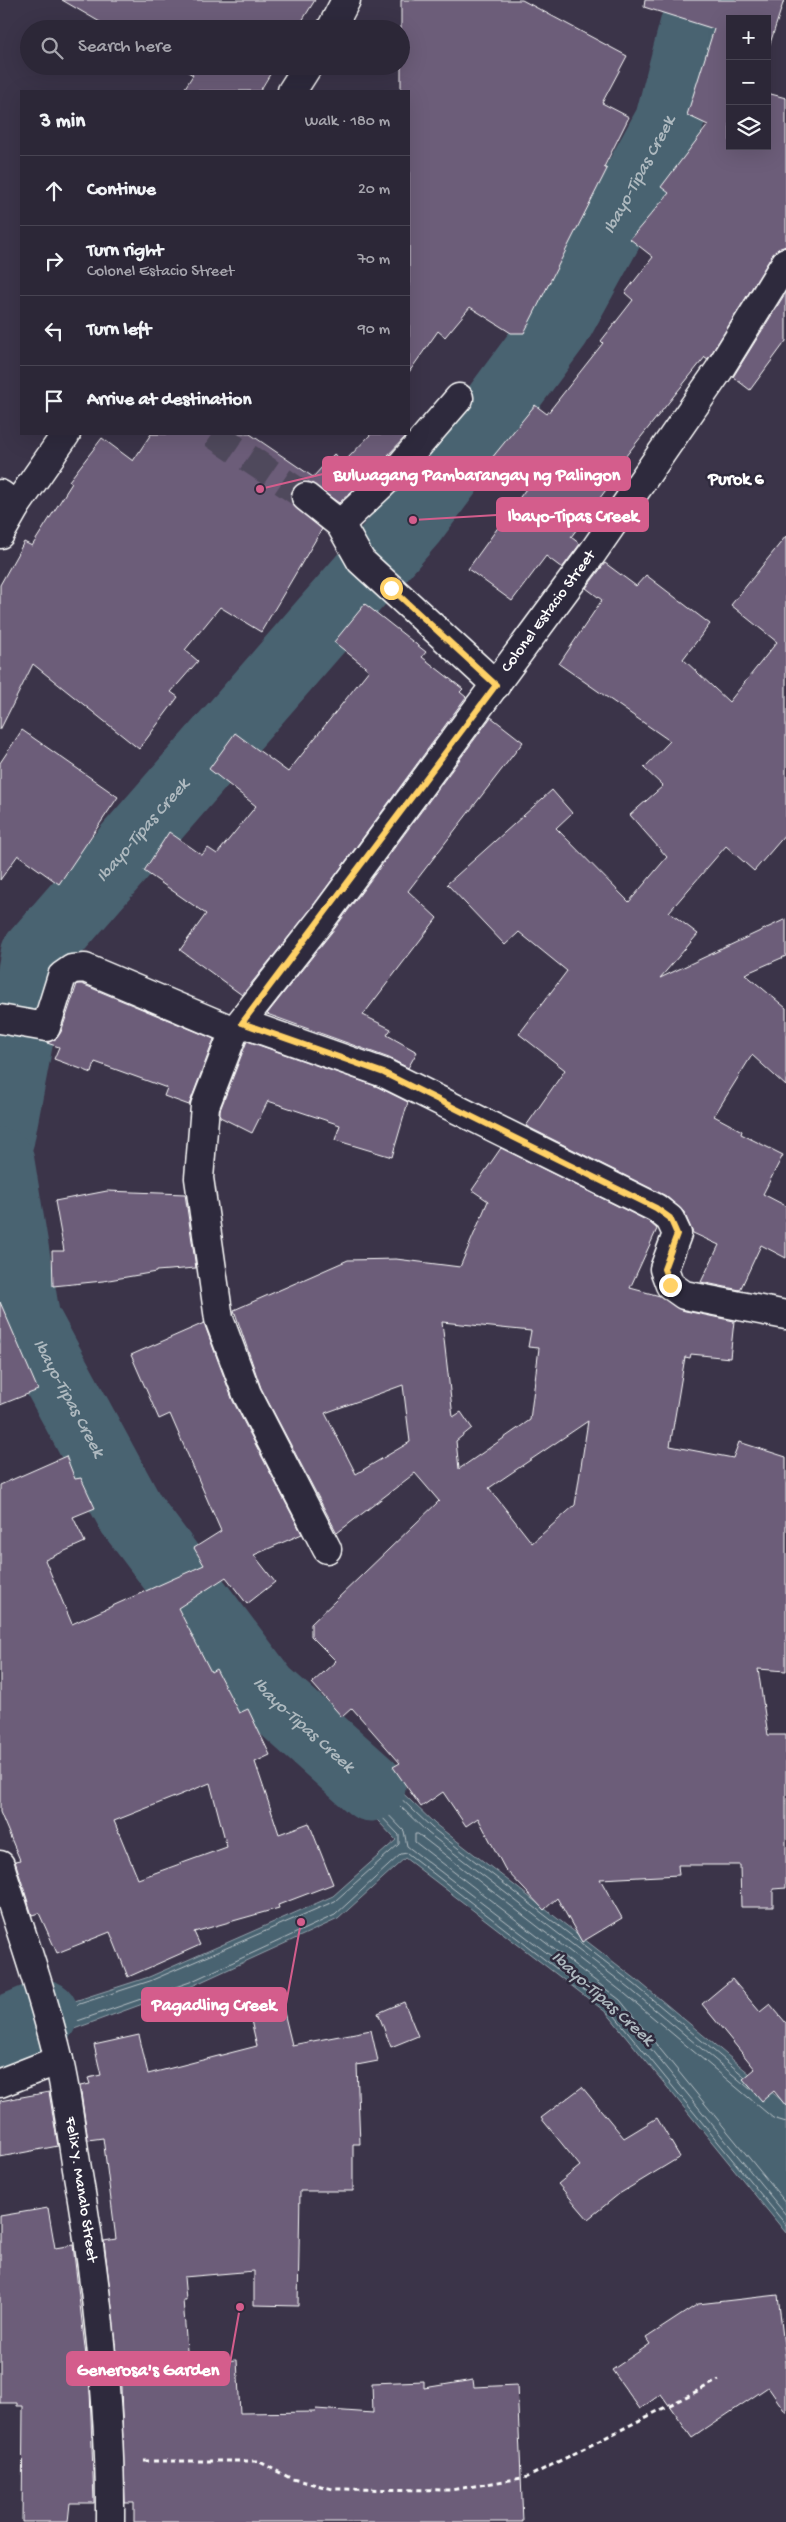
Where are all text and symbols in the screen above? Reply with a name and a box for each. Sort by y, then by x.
map controls [726,15,771,150]
button: + [726,15,771,60]
search box [20,20,410,75]
icon: search [38,34,66,62]
text: Search here [78,36,172,59]
button: − [726,60,771,105]
button: layers [726,105,771,150]
text: 3 min [40,110,85,135]
text: Walk · 180 m [305,113,390,132]
water label: Ibayo-Tipas Creek [599,113,681,238]
icon: ahead [40,177,68,205]
text: Continue [87,179,156,202]
text: 20 m [358,181,390,200]
text: Turn right [87,240,163,263]
icon: right [40,247,68,275]
text: 70 m [357,251,390,270]
text: Colonel Estacio Street [87,263,234,282]
icon: left [40,317,68,345]
text: Turn left [87,319,151,342]
text: 90 m [358,321,390,340]
icon: arrive [40,387,68,415]
text: Arrive at destination [87,389,251,412]
callout: Bulwagang Pambarangay ng Palingon [323,457,630,490]
text: Bulwagang Pambarangay ng Palingon [333,466,621,487]
district label: Purok 6 [707,470,765,491]
callout: Ibayo-Tipas Creek [497,498,648,531]
text: Ibayo-Tipas Creek [508,507,640,528]
street label: Colonel Estacio Street [498,546,601,677]
route start [380,577,403,600]
water label: Ibayo-Tipas Creek [92,773,195,887]
route end [659,1274,682,1297]
water label: Ibayo-Tipas Creek [28,1336,110,1463]
water label: Ibayo-Tipas Creek [248,1674,360,1779]
water label: Ibayo-Tipas Creek [546,1947,659,2052]
callout: Pagadling Creek [142,1988,286,2021]
text: Pagadling Creek [151,1996,278,2017]
street label: Felix Y. Manalo Street [60,2115,101,2265]
callout: Generosa's Garden [67,2352,229,2385]
text: Generosa's Garden [77,2361,220,2382]

